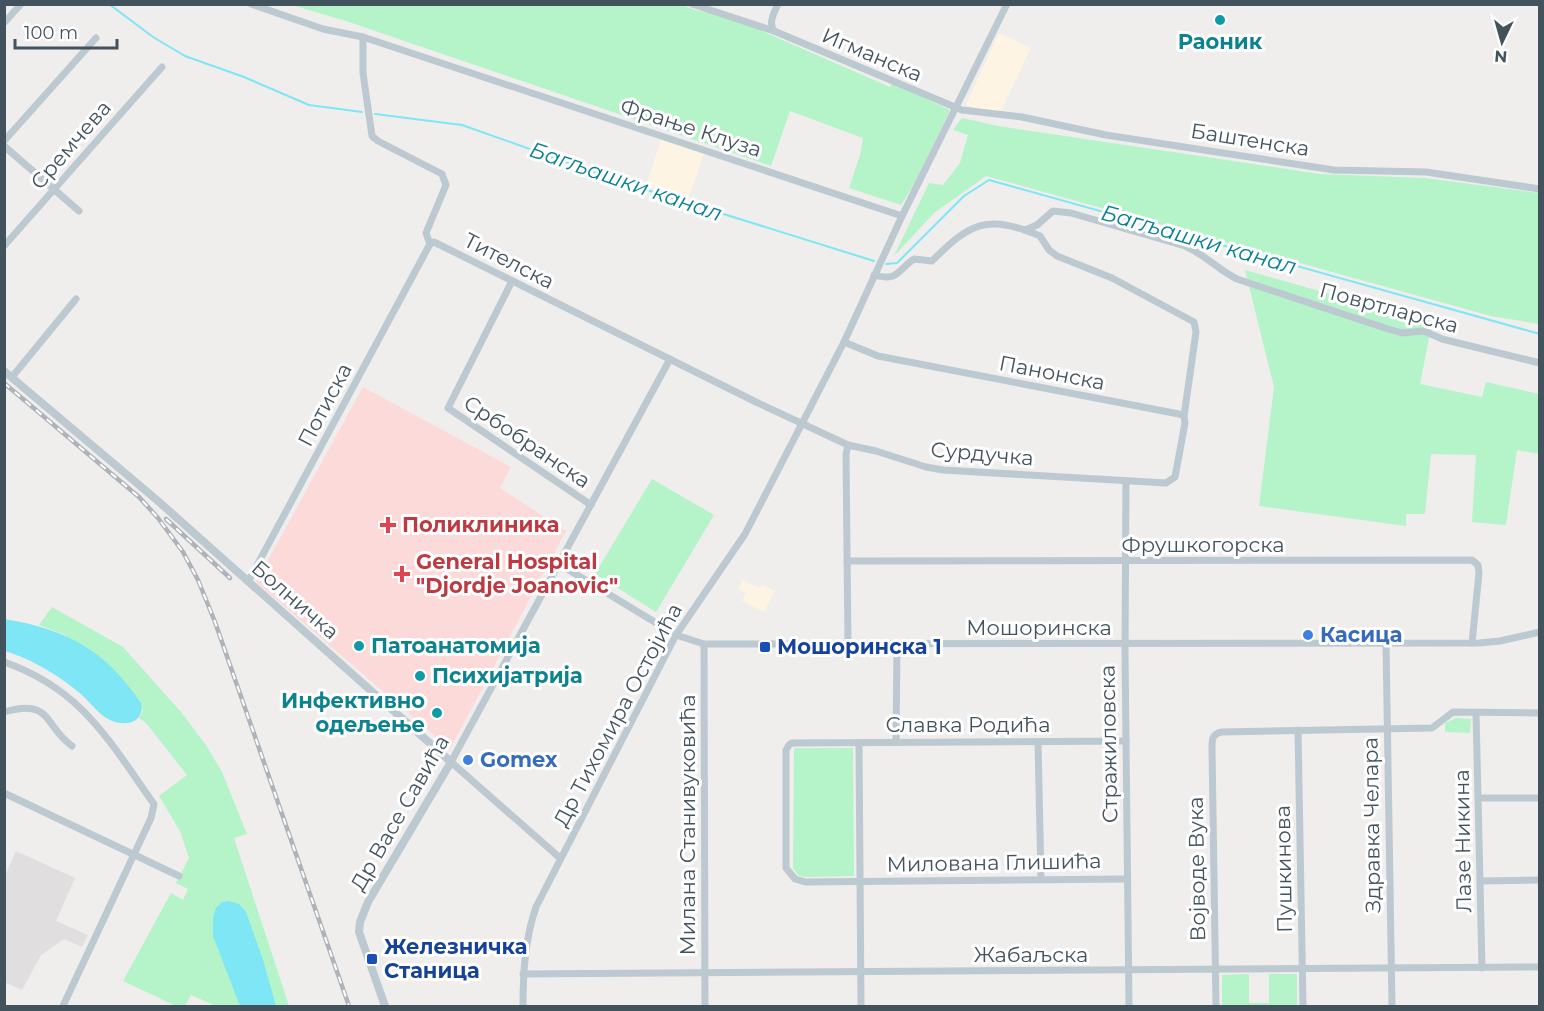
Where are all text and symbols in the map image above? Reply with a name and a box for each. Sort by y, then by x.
scale bar [15,12,117,50]
north arrow [1472,12,1532,72]
marker: Раоник [1213,13,1227,27]
text: 100 m [24,22,78,44]
street label: Игманска [818,22,926,87]
place label: Раоник [1178,29,1263,54]
text: N [1493,46,1508,66]
street label: Фрање Клуза [617,93,765,162]
street label: Сремчева [25,95,116,194]
street label: Баштенска [1189,118,1311,161]
water label: Багљашки канал [526,136,726,227]
water label: Багљашки канал [1098,199,1300,280]
street label: Тителска [460,227,559,294]
street label: Повртларска [1317,277,1461,338]
street label: Панонска [997,350,1107,395]
street label: Потиска [292,359,357,451]
street label: Србобранска [459,390,595,493]
street label: Сурдучка [929,437,1035,470]
place label: Поликлиника [402,512,559,537]
marker: Поликлиника [379,516,397,534]
street label: Фрушкогорска [1121,532,1285,557]
place label: General Hospital "Djordje Joanovic" [416,549,618,598]
street label: Болничка [247,555,344,644]
marker: General Hospital "Djordje Joanovic" [393,565,411,583]
street label: Др Тихомира Остојића [548,599,687,831]
street label: Мошоринска [966,615,1112,640]
place label: Касица [1320,622,1403,647]
marker: Касица [1301,628,1315,642]
place label: Патоанатомија [371,633,541,658]
place label: Мошоринска 1 [777,634,942,659]
marker: Патоанатомија [352,639,366,653]
marker: Мошоринска 1 [758,640,772,654]
place label: Психијатрија [432,663,583,688]
street label: Стражиловска [1095,665,1122,823]
marker: Психијатрија [413,669,427,683]
place label: Инфективно одељење [281,688,425,737]
street label: Милана Станивуковића [675,695,700,955]
marker: Инфективно одељење [430,706,444,720]
street label: Славка Родића [886,712,1050,737]
street label: Др Васе Савића [345,731,454,895]
street label: Здравка Челара [1357,737,1386,913]
place label: Gomex [480,747,558,772]
marker: Gomex [461,753,475,767]
street label: Лазе Никина [1449,769,1476,913]
street label: Војводе Вука [1183,796,1210,942]
street label: Пушкинова [1270,805,1297,933]
street label: Милована Глишића [886,848,1102,877]
place label: Железничка Станица [384,934,527,983]
street label: Жабаљска [974,942,1088,967]
marker: Железничка Станица [365,952,379,966]

